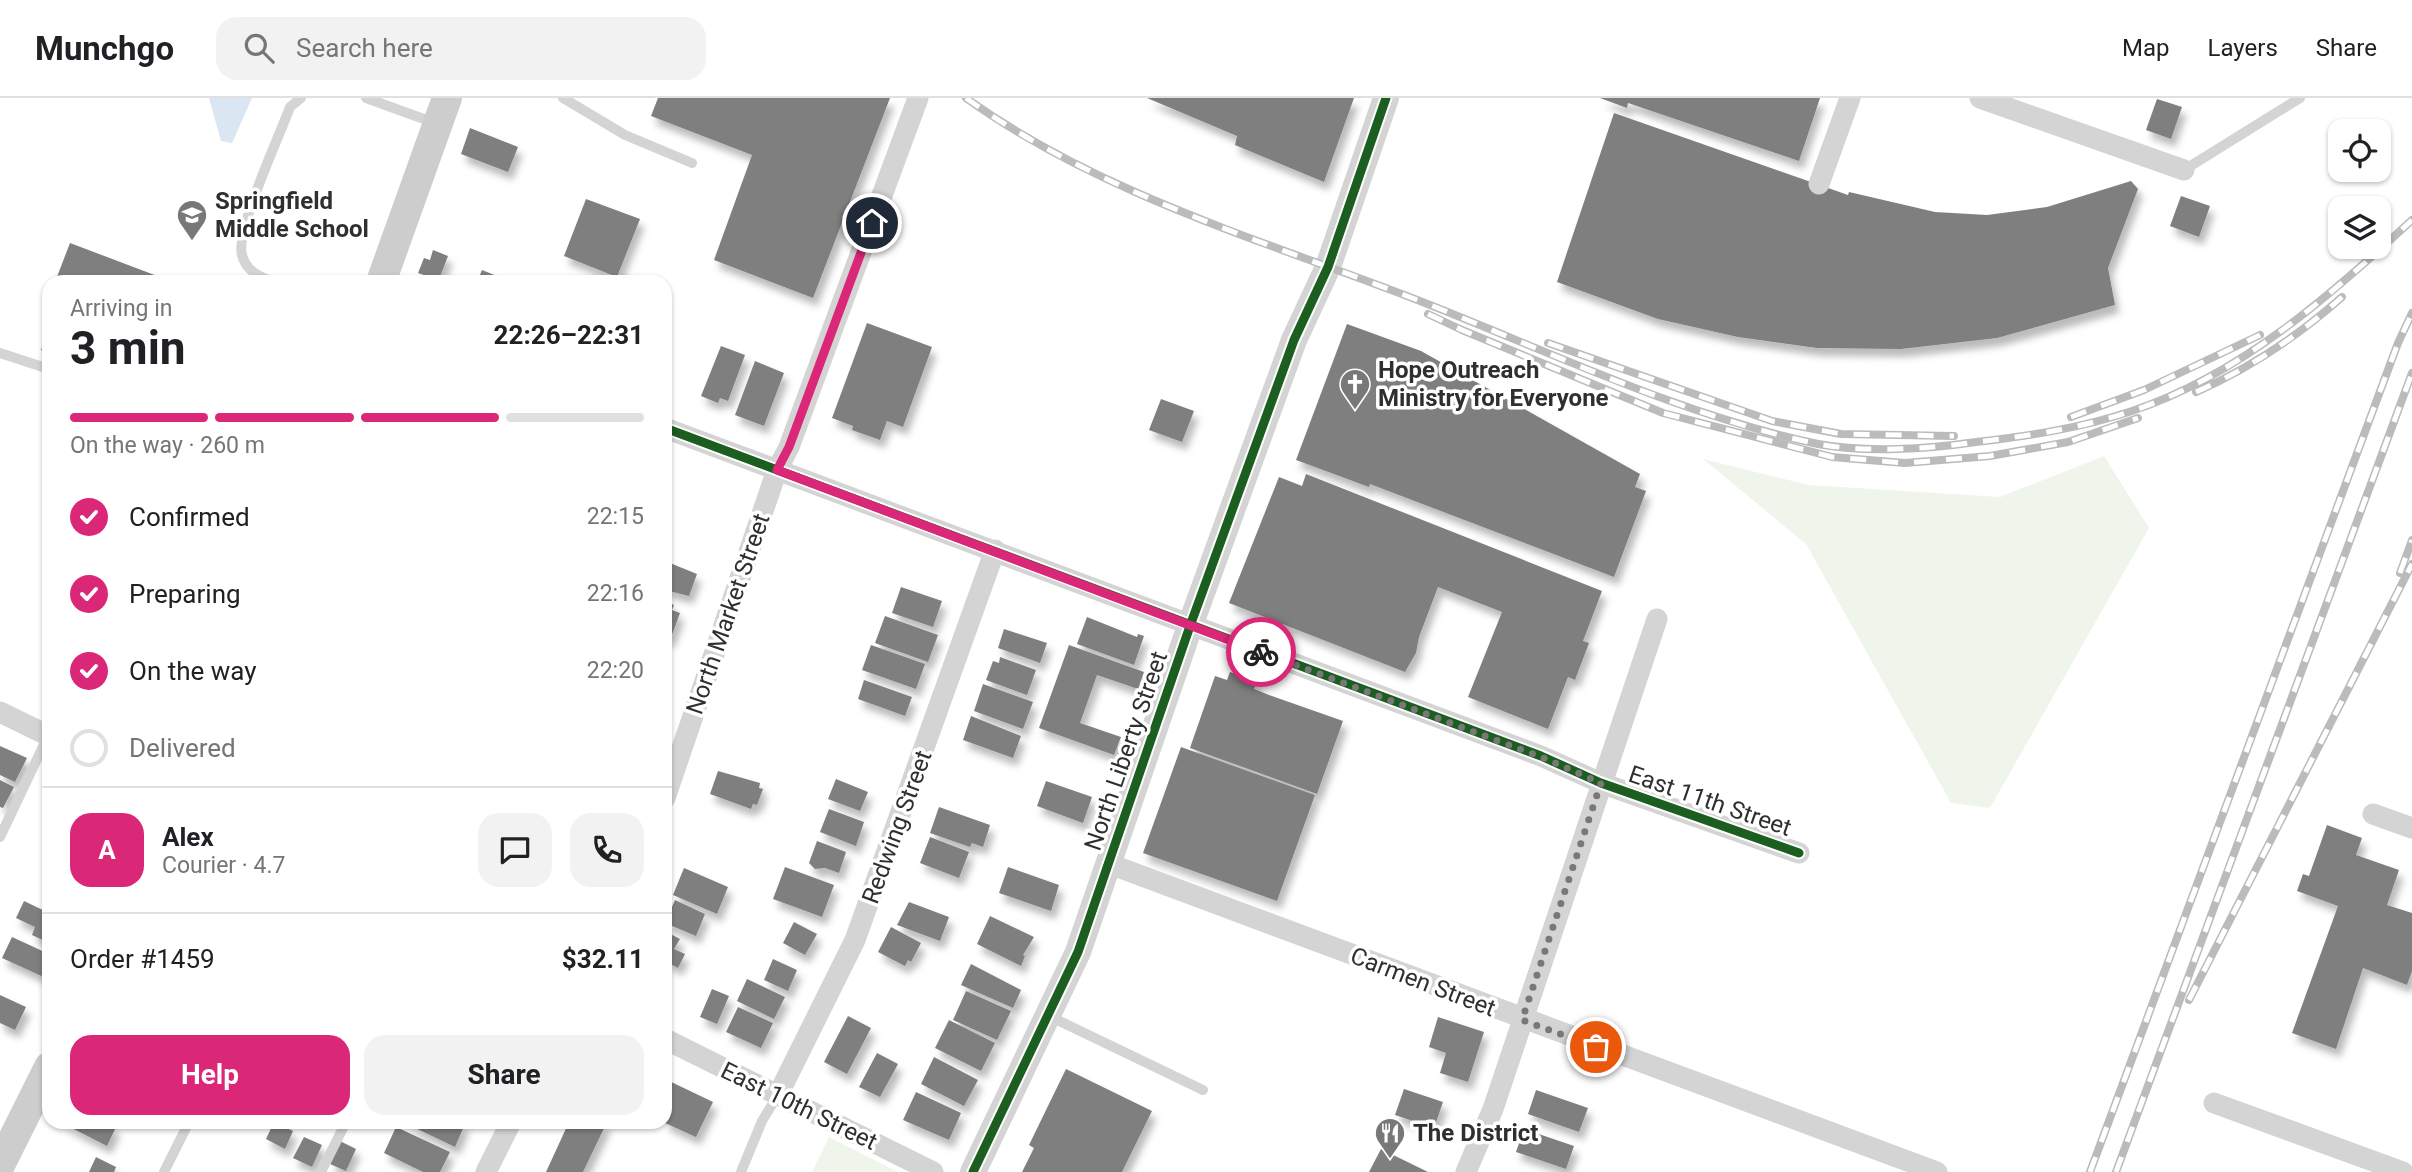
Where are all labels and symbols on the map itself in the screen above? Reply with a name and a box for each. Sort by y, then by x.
place label: Springfield Middle School [215,187,369,243]
pin [842,193,902,253]
school or university icon: Springfield Middle School [175,198,209,242]
place label: Hope Outreach Ministry for Everyone [1378,356,1609,412]
church icon: Hope Outreach Ministry for Everyone [1338,367,1372,411]
street label: North Market Street [681,510,776,718]
courier [1226,617,1296,687]
street label: North Liberty Street [1079,648,1173,854]
street label: Redwing Street [856,746,938,907]
street label: East 11th Street [1625,760,1795,842]
street label: Carmen Street [1347,941,1500,1023]
pin [1566,1017,1626,1077]
street label: East 10th Street [716,1056,882,1156]
restaurant icon: The District [1373,1116,1407,1160]
place label: The District [1413,1119,1538,1147]

